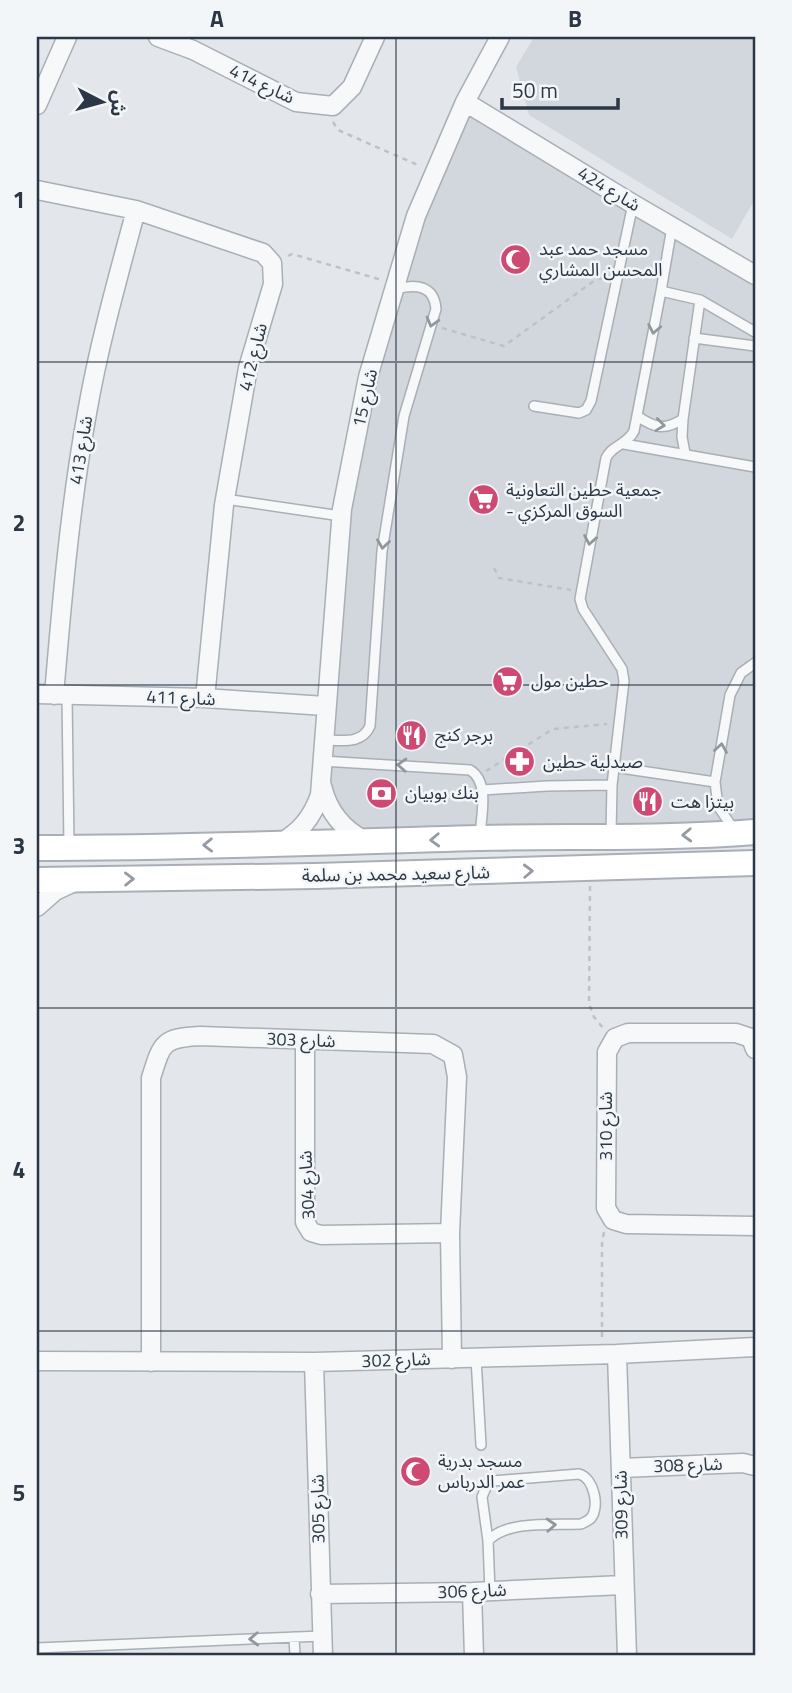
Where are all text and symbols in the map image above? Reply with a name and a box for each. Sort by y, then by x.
text: A [210,1,224,36]
text: B [568,1,582,36]
street label: شارع 414 [225,57,299,111]
north arrow [66,66,136,136]
scale bar [502,66,617,110]
text: 50 m [512,74,558,106]
text: ش [104,89,135,118]
street label: شارع 424 [572,159,646,219]
text: 1 [13,182,25,217]
place label: مسجد حمد عبد المحسن المشاري [539,235,662,283]
mosque icon: مسجد حمد عبد المحسن المشاري [499,242,533,276]
one-way arrow [425,316,440,328]
street label: شارع 412 [231,320,275,394]
one-way arrow [647,323,662,335]
street label: شارع 15 [345,366,385,430]
street label: شارع 413 [62,414,100,486]
one-way arrow [654,417,666,432]
place label: جمعية حطين التعاونية - السوق المركزي [506,476,662,524]
supermarket icon: جمعية حطين التعاونية - السوق المركزي [466,483,500,517]
text: 2 [13,505,25,540]
one-way arrow [583,534,598,546]
one-way arrow [376,538,391,550]
supermarket icon: حطين مول [491,664,525,698]
place label: حطين مول [531,667,609,694]
street label: شارع 411 [146,683,216,713]
restaurant icon: برجر كنج [395,718,429,752]
place label: برجر كنج [435,721,493,748]
one-way arrow [713,743,728,754]
pharmacy icon: صيدلية حطين [503,745,537,779]
place label: صيدلية حطين [543,748,643,775]
one-way arrow [396,758,407,773]
bank icon: بنك بوبيان [365,776,399,810]
place label: بنك بوبيان [405,779,479,806]
restaurant icon: بيتزا هت [631,785,665,819]
place label: بيتزا هت [671,788,734,815]
text: 3 [13,828,25,863]
one-way arrow [681,828,692,843]
one-way arrow [429,832,440,847]
one-way arrow [202,838,213,853]
street label: شارع سعيد محمد بن سلمة [302,858,490,890]
one-way arrow [523,863,534,878]
one-way arrow [125,871,135,887]
street label: شارع 303 [266,1025,336,1055]
street label: شارع 310 [592,1091,620,1161]
street label: شارع 304 [291,1150,323,1220]
text: 4 [13,1152,25,1187]
street label: شارع 302 [361,1345,431,1375]
place label: مسجد بدرية عمر الدرباس [438,1447,525,1495]
street label: شارع 308 [653,1450,723,1480]
mosque icon: مسجد بدرية عمر الدرباس [398,1454,432,1488]
street label: شارع 309 [606,1470,636,1540]
street label: شارع 305 [303,1474,333,1544]
text: 5 [13,1475,25,1510]
one-way arrow [546,1518,557,1533]
street label: شارع 306 [437,1576,507,1606]
one-way arrow [248,1631,259,1646]

